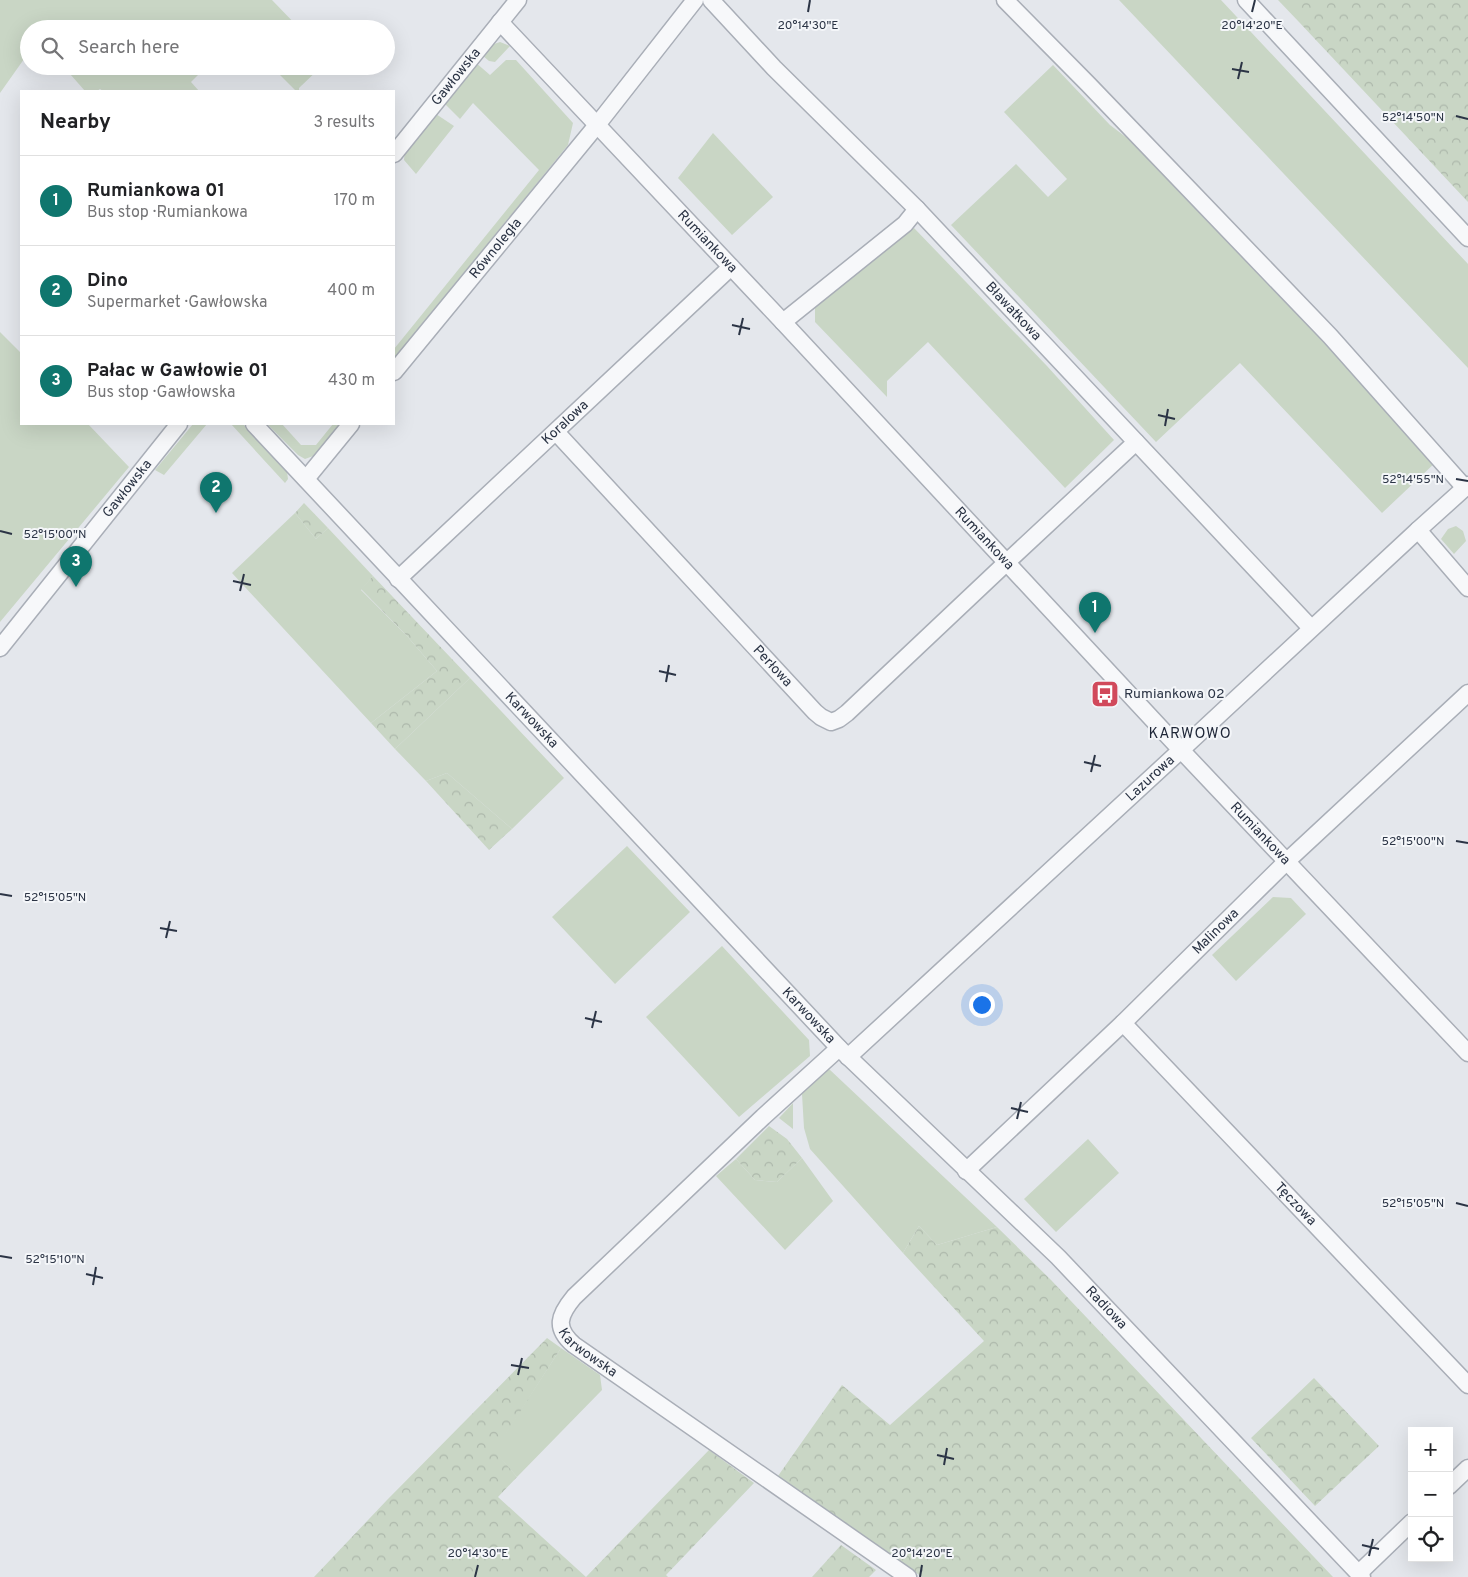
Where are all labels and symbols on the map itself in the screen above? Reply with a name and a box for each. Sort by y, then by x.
text: 20°14'30"E [777,18,839,34]
text: 20°14'20"E [1221,18,1283,34]
street label: Gawłowska [428,45,484,109]
text: 52°14'50"N [1382,110,1444,126]
street label: Rumiankowa [674,207,741,277]
street label: Równoległa [466,215,525,282]
street label: Bławatkowa [982,279,1045,344]
street label: Koralowa [538,396,592,448]
street label: Gawłowska [99,456,156,521]
pin: 2 [200,472,232,513]
text: 52°14'55"N [1382,472,1444,488]
street label: Rumiankowa [951,503,1018,574]
text: 52°15'00"N [24,527,86,543]
pin: 3 [60,546,92,587]
pin: 1 [1079,592,1111,633]
street label: Perłowa [749,642,796,691]
bus stop icon: Rumiankowa 02 [1090,679,1120,709]
place label: Rumiankowa 02 [1124,686,1225,703]
street label: Karwowska [501,689,562,752]
district label: KARWOWO [1148,725,1232,744]
street label: Lazurowa [1122,752,1178,805]
street label: Rumiankowa [1227,799,1294,868]
text: 52°15'00"N [1382,834,1444,850]
text: 52°15'05"N [24,890,86,906]
street label: Malinowa [1189,905,1242,958]
street label: Karwowska [778,984,839,1047]
your location [969,992,995,1018]
street label: Tęczowa [1271,1179,1320,1229]
text: 52°15'05"N [1382,1196,1444,1212]
text: 52°15'10"N [25,1252,85,1268]
street label: Radiowa [1082,1283,1131,1333]
street label: Karwowska [554,1325,620,1381]
text: 20°14'30"E [447,1546,509,1562]
text: 20°14'20"E [891,1546,953,1562]

